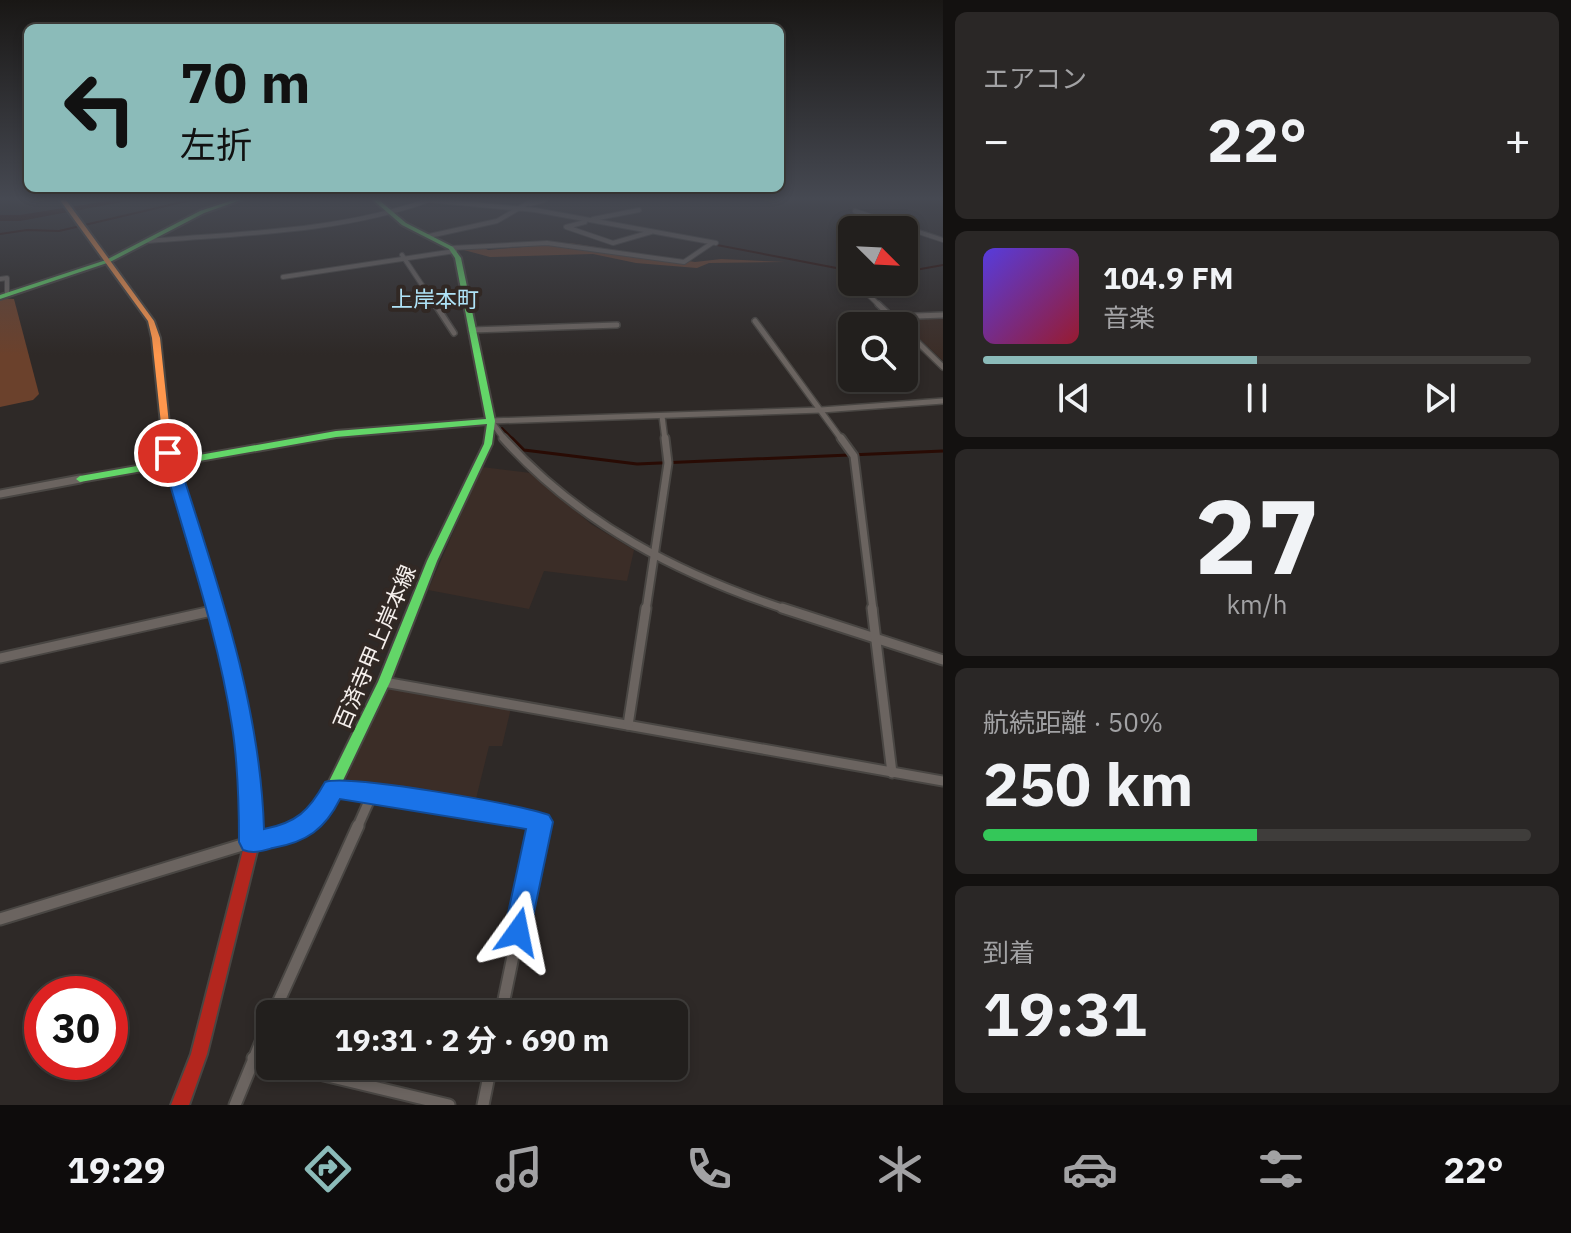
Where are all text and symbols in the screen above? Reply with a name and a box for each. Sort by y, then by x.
text: 70 m [180,46,310,118]
icon: left [48,56,152,160]
text: エアコン [983,61,1087,95]
text: 22° [1207,100,1307,179]
text: − [983,111,1009,168]
text: + [1505,111,1531,168]
text: 左折 [180,121,252,168]
north arrow [838,216,918,296]
map controls [838,216,918,392]
text: 104.9 FM [1103,258,1234,297]
district label: 上岸本町 [391,284,479,313]
text: 音楽 [1103,300,1155,334]
button: search [838,312,918,392]
icon: previous [1052,376,1096,420]
icon: pause [1235,376,1279,420]
icon: next [1418,376,1462,420]
pin [134,419,202,487]
icon: arrive [146,431,190,475]
text: 27 [1195,467,1319,603]
street label: 百済寺甲上岸本線 [326,560,422,734]
text: km/h [1226,587,1288,621]
text: 航続距離 · 50% [983,705,1163,739]
text: 250 km [983,744,1193,823]
position arrow [476,890,560,974]
text: 到着 [983,935,1035,969]
text: 19:31 [983,974,1147,1053]
speed limit sign: 30 [24,976,128,1080]
text: 19:31 · 2 分 · 690 m [335,1020,609,1059]
icon: directions [300,1141,356,1197]
icon: music [491,1141,547,1197]
icon: phone [681,1141,737,1197]
icon: climate [872,1141,928,1197]
icon: car [1062,1141,1118,1197]
icon: filters [1253,1141,1309,1197]
text: 19:29 [67,1146,166,1193]
text: 22° [1444,1146,1504,1193]

